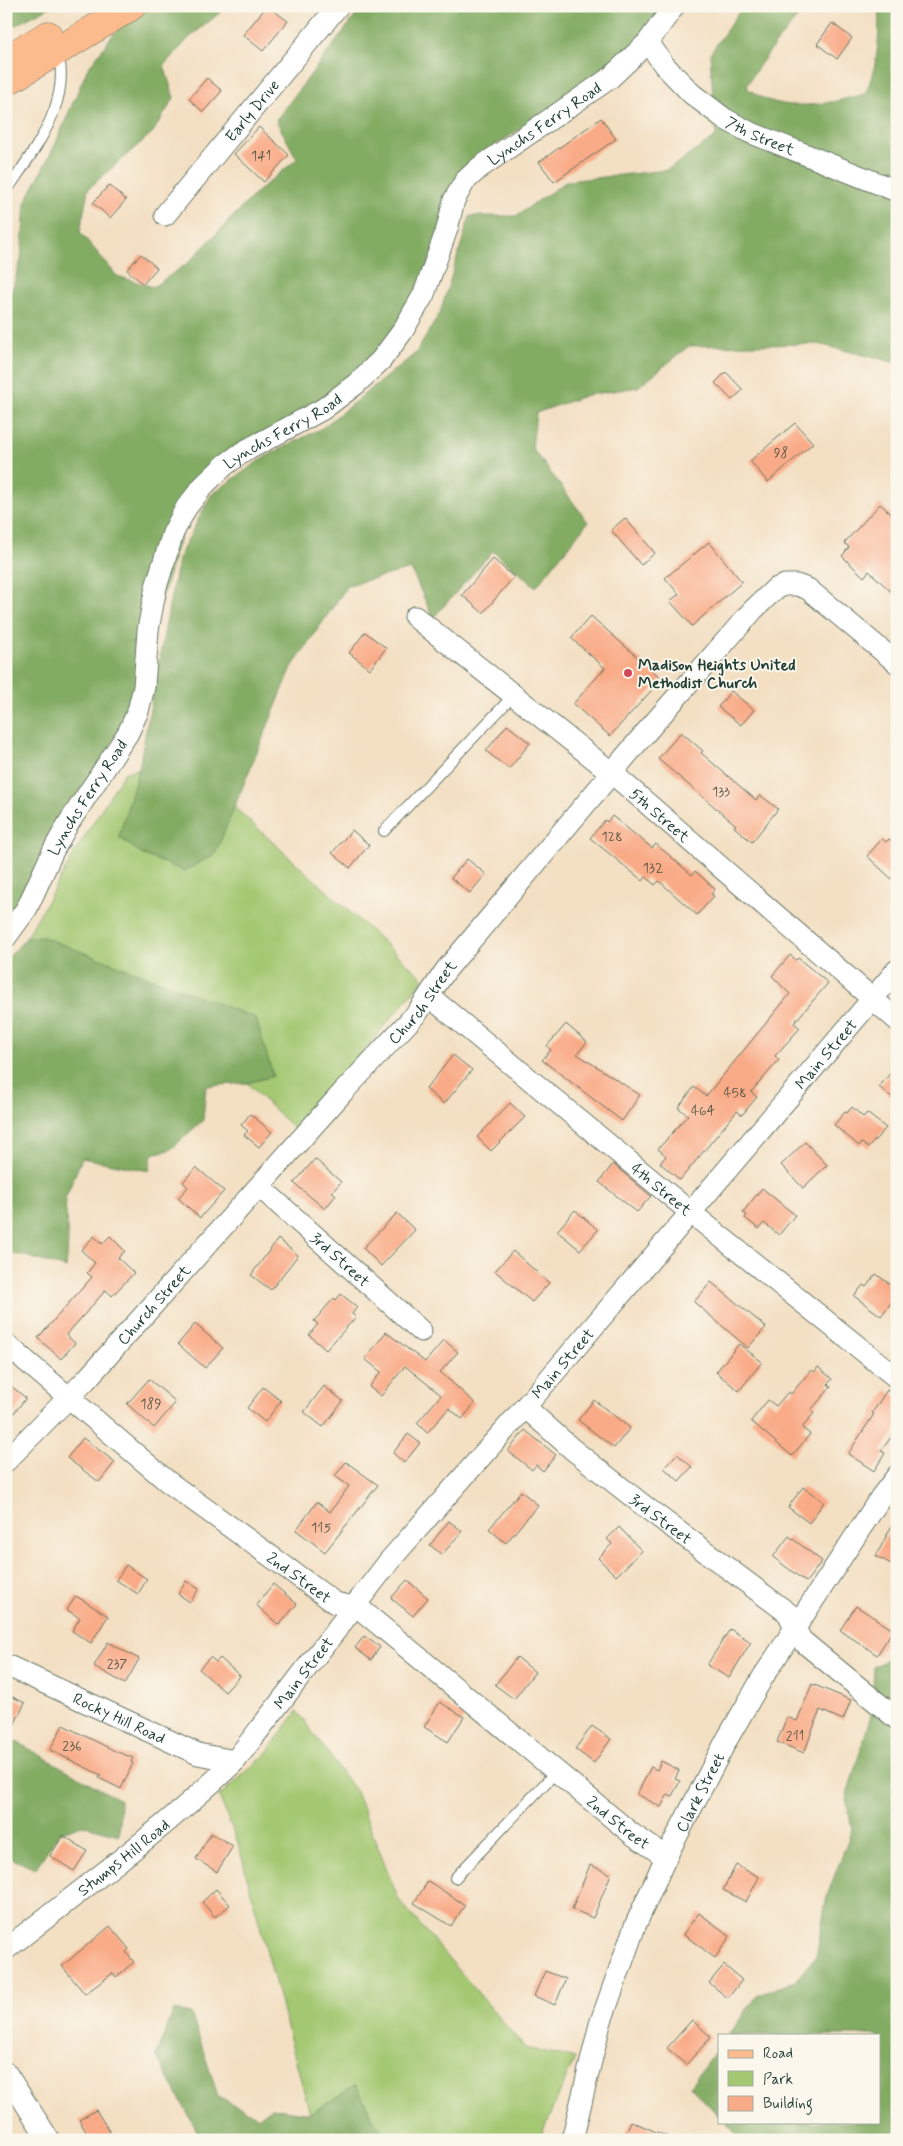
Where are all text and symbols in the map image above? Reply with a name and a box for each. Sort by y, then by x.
street label: Early Drive [221,76,285,147]
street label: Lynchs Ferry Road [484,78,606,171]
street label: 7th Street [722,112,798,161]
house number: 141 [251,147,271,165]
street label: Lynchs Ferry Road [220,389,347,475]
house number: 98 [774,444,788,462]
place label: Madison Heights United Methodist Church [638,655,796,694]
marker: Madison Heights United Methodist Church [622,667,634,679]
street label: Lynchs Ferry Road [44,736,133,860]
house number: 133 [712,783,730,801]
street label: 5th Street [625,784,694,848]
house number: 128 [601,828,623,846]
house number: 132 [643,859,663,877]
street label: Church Street [384,956,462,1049]
street label: Main Street [791,1015,863,1094]
house number: 458 [723,1084,747,1102]
house number: 464 [691,1102,715,1120]
street label: 4th Street [626,1158,696,1221]
street label: 3rd Street [305,1228,374,1292]
street label: Church Street [113,1260,196,1350]
street label: Main Street [528,1324,600,1404]
house number: 189 [140,1395,162,1413]
street label: 3rd Street [625,1489,696,1550]
house number: 115 [311,1519,331,1537]
street label: 2nd Street [262,1548,335,1609]
street label: Main Street [270,1633,339,1714]
house number: 237 [107,1655,127,1673]
street label: Rocky Hill Road [69,1689,168,1749]
house number: 211 [786,1727,804,1745]
house number: 236 [62,1737,82,1755]
street label: Clark Street [672,1750,730,1836]
street label: 2nd Street [582,1792,654,1855]
street label: Stumps Hill Road [74,1815,175,1902]
legend [718,2034,880,2124]
text: Road [763,2044,793,2064]
text: Park [763,2070,793,2090]
text: Building [763,2094,813,2115]

